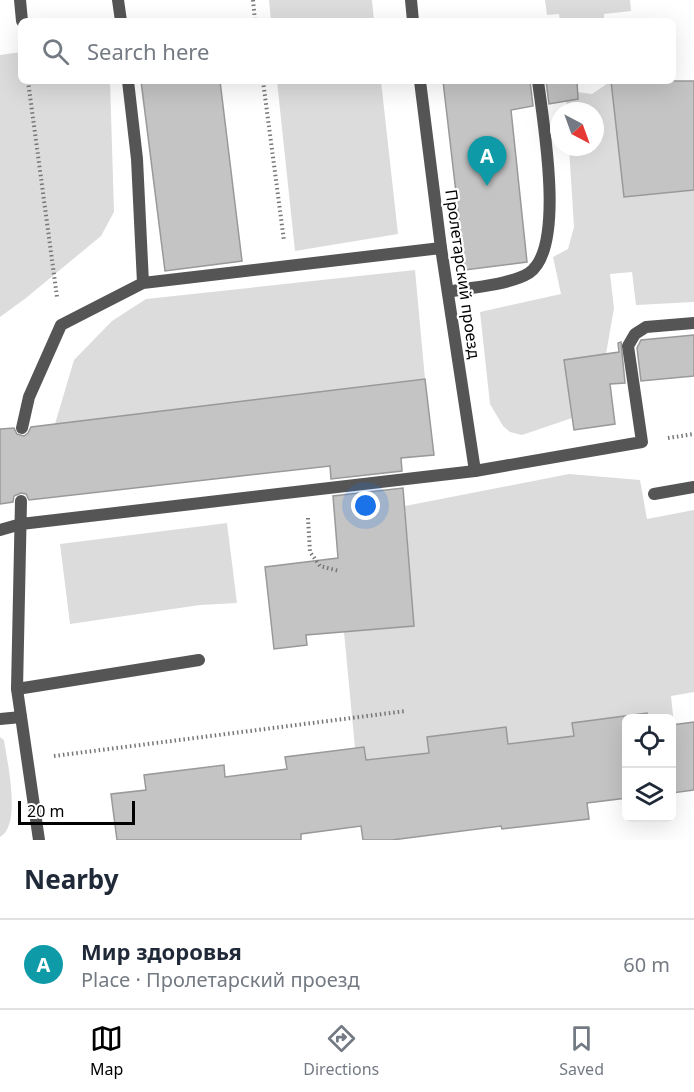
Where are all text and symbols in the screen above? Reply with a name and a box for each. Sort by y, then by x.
search box [18,18,676,84]
icon: search [39,35,72,68]
text: Search here [87,36,209,66]
north arrow [550,102,604,156]
pin: A [468,136,506,186]
street label: Пролетарский проезд [440,188,486,360]
your location [351,491,380,520]
map controls [622,714,676,822]
button: locate [622,714,676,768]
button: layers [622,768,676,822]
scale bar [18,798,135,826]
text: 20 m [27,800,64,822]
text: Nearby [24,861,119,897]
text: Мир здоровья [81,936,242,966]
text: A [37,951,50,978]
text: 60 m [623,951,670,978]
text: Place · Пролетарский проезд [81,966,360,993]
tab: Map [90,1022,123,1080]
tab: Directions [303,1022,379,1080]
tab: Saved [559,1022,604,1080]

